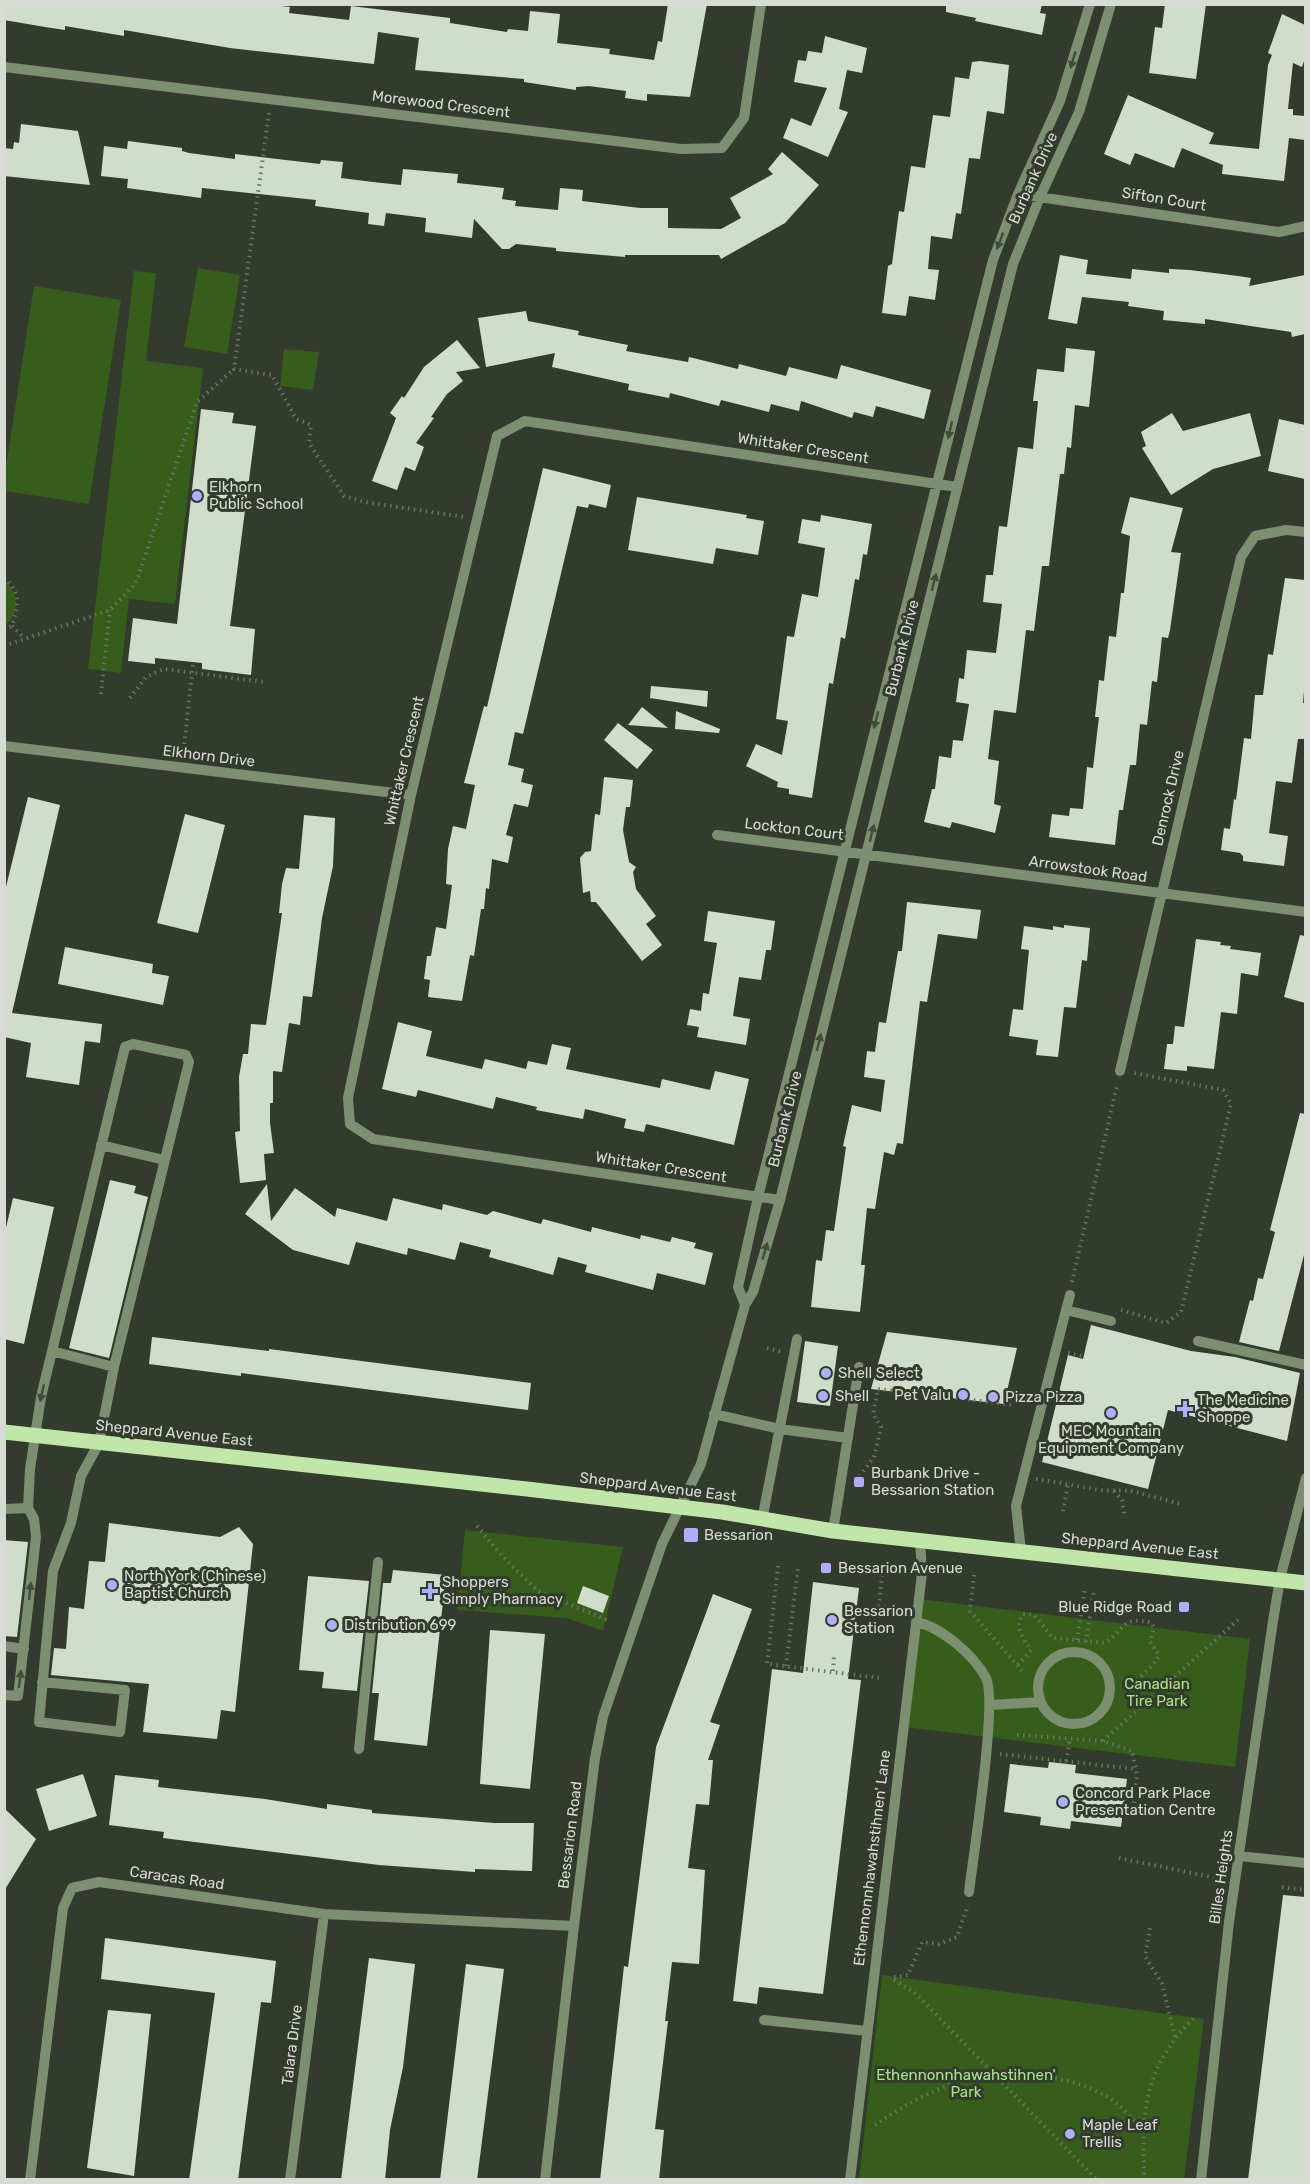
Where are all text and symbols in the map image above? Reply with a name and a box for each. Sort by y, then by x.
one-way arrow [1068,52,1077,70]
street label: Morewood Crescent [371,87,511,121]
street label: Burbank Drive [1005,129,1061,227]
street label: Sifton Court [1121,183,1208,215]
one-way arrow [995,232,1004,250]
one-way arrow [945,420,954,439]
street label: Whittaker Crescent [736,429,870,467]
place label: Elkhorn Public School [209,478,303,513]
marker: Elkhorn Public School [190,489,204,503]
one-way arrow [929,573,939,591]
street label: Burbank Drive [881,598,923,698]
street label: Whittaker Crescent [380,694,428,828]
one-way arrow [871,711,881,730]
street label: Elkhorn Drive [162,741,256,771]
street label: Denrock Drive [1148,748,1188,848]
street label: Lockton Court [744,814,845,844]
one-way arrow [868,823,877,841]
street label: Arrowstook Road [1028,852,1148,886]
one-way arrow [815,1033,825,1051]
street label: Burbank Drive [764,1069,806,1169]
street label: Whittaker Crescent [594,1148,728,1186]
one-way arrow [761,1242,770,1260]
place label: Shell Select [838,1364,920,1382]
marker: Shell Select [819,1366,833,1380]
one-way arrow [37,1384,47,1403]
place label: Pet Valu [894,1386,951,1404]
place label: Shell [835,1387,869,1405]
marker: Pet Valu [956,1388,970,1402]
place label: Pizza Pizza [1005,1388,1082,1406]
marker: Shell [816,1389,830,1403]
marker: Pizza Pizza [986,1390,1000,1404]
place label: The Medicine Shoppe [1197,1391,1289,1426]
marker: The Medicine Shoppe [1178,1402,1192,1416]
marker: MEC Mountain Equipment Company [1104,1406,1118,1420]
street label: Sheppard Avenue East [95,1416,254,1450]
place label: MEC Mountain Equipment Company [1038,1422,1184,1457]
place label: Burbank Drive - Bessarion Station [871,1464,994,1499]
street label: Sheppard Avenue East [579,1468,738,1506]
marker: Burbank Drive - Bessarion Station [852,1475,866,1489]
marker: Bessarion [682,1526,700,1544]
place label: Bessarion [704,1526,773,1544]
street label: Sheppard Avenue East [1061,1529,1220,1563]
place label: Bessarion Avenue [838,1559,963,1577]
marker: Bessarion Avenue [819,1561,833,1575]
place label: North York (Chinese) Baptist Church [124,1567,266,1602]
place label: Shoppers Simply Pharmacy [442,1573,563,1608]
marker: North York (Chinese) Baptist Church [105,1578,119,1592]
one-way arrow [26,1581,35,1600]
marker: Shoppers Simply Pharmacy [423,1584,437,1598]
place label: Blue Ridge Road [1058,1598,1172,1616]
marker: Blue Ridge Road [1177,1600,1191,1614]
place label: Bessarion Station [844,1602,913,1637]
marker: Bessarion Station [825,1613,839,1627]
place label: Distribution 699 [344,1616,457,1634]
marker: Distribution 699 [325,1618,339,1632]
one-way arrow [15,1670,25,1689]
park label: Canadian Tire Park [1124,1675,1190,1710]
street label: Ethennonnhawahstihnen' Lane [850,1749,894,1967]
street label: Bessarion Road [554,1780,586,1890]
place label: Concord Park Place Presentation Centre [1075,1784,1216,1819]
marker: Concord Park Place Presentation Centre [1056,1795,1070,1809]
street label: Billes Heights [1205,1828,1237,1925]
street label: Caracas Road [128,1862,226,1894]
street label: Talara Drive [278,2004,306,2086]
park label: Ethennonnhawahstihnen' Park [876,2066,1056,2101]
place label: Maple Leaf Trellis [1082,2116,1158,2151]
marker: Maple Leaf Trellis [1063,2127,1077,2141]

